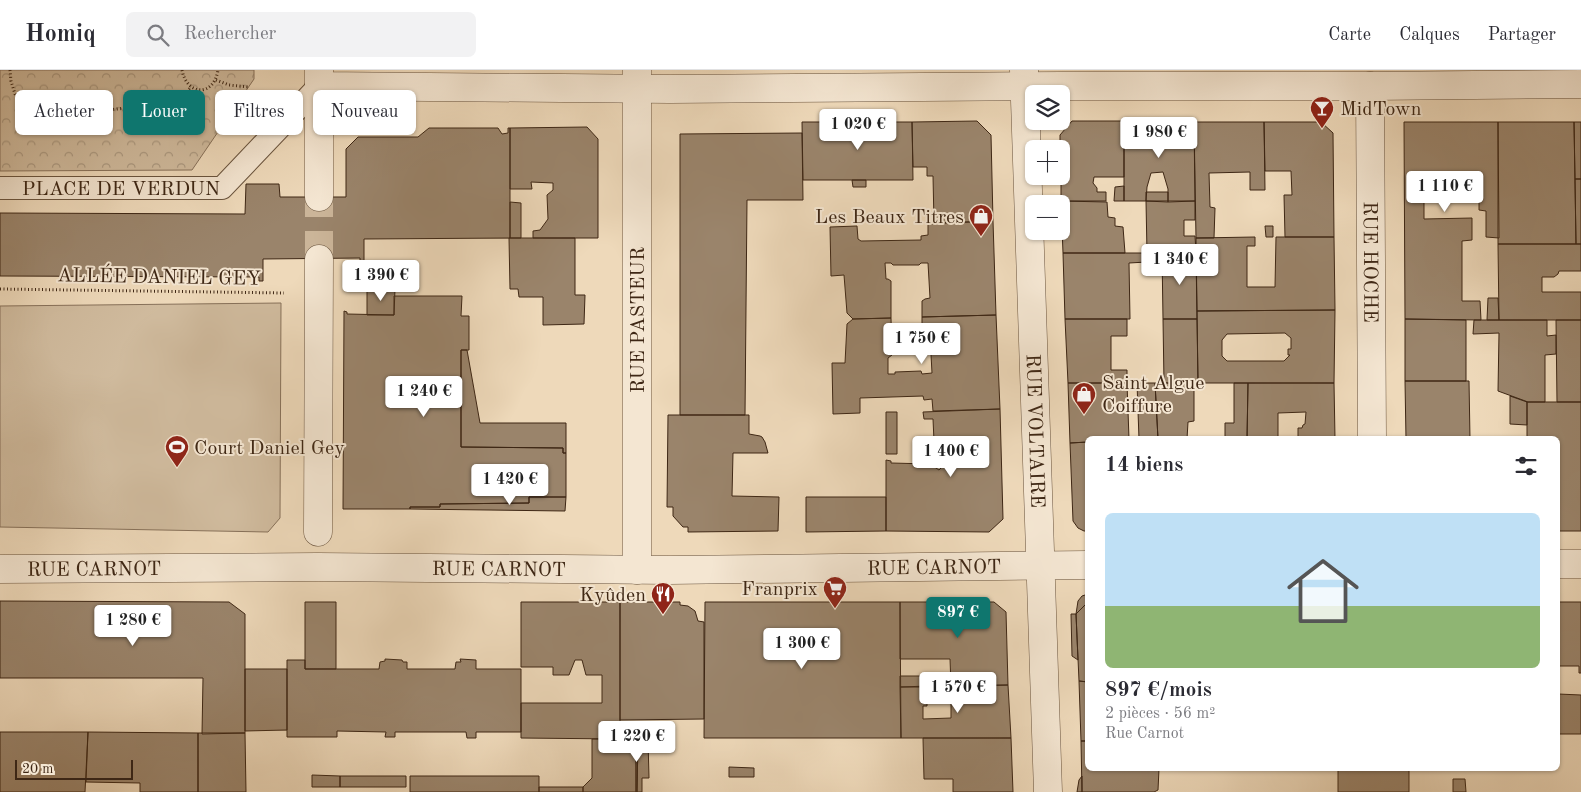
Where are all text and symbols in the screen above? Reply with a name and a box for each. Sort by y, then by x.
search box [126,12,476,57]
icon: search [144,21,172,49]
text: Homiq [25,23,96,47]
text: Rechercher [184,25,276,44]
text: Carte [1328,26,1371,44]
text: Calques [1399,26,1460,44]
text: Partager [1488,26,1556,44]
map controls [1025,85,1070,240]
button: layers [1025,85,1070,130]
chip: Acheter [15,90,113,135]
chip: Louer [123,90,205,135]
chip: Filtres [215,90,303,135]
chip: Nouveau [313,90,416,135]
bar icon: MidTown [1309,95,1335,129]
place label: MidTown [1340,100,1422,120]
pin: 1 020 € [812,108,904,151]
pin: 1 980 € [1113,116,1205,159]
text: 1 020 € [830,117,886,133]
text: 1 980 € [1131,125,1187,141]
button: + [1025,140,1070,185]
pin: 1 110 € [1399,170,1491,213]
text: 1 110 € [1417,179,1473,195]
street label: PLACE DE VERDUN [22,180,220,200]
button: − [1025,195,1070,240]
street label: RUE HOCHE [1359,201,1379,323]
shop icon: Les Beaux Titres [968,203,994,237]
place label: Les Beaux Titres [815,208,964,228]
pin: 1 340 € [1134,244,1226,286]
street label: RUE PASTEUR [629,247,649,393]
text: 1 340 € [1152,252,1208,268]
pin: 1 390 € [335,260,427,302]
street label: ALLÉE DANIEL GEY [57,263,261,290]
text: 1 390 € [353,268,409,284]
pin: 1 750 € [876,322,968,365]
text: 1 750 € [894,331,950,347]
street label: RUE VOLTAIRE [1021,353,1047,508]
place label: Saint Algue Coiffure [1102,374,1204,417]
pin: 1 240 € [378,376,470,418]
shop icon: Saint Algue Coiffure [1071,381,1097,415]
text: 1 240 € [396,384,452,400]
sports icon: Court Daniel Gey [164,434,190,468]
pin: 1 400 € [905,436,997,478]
place label: Court Daniel Gey [194,439,345,459]
text: 1 400 € [923,444,979,460]
icon: filters [1512,452,1540,480]
text: 14 biens [1105,455,1183,476]
pin: 1 420 € [464,464,556,506]
text: 1 420 € [482,472,538,488]
icon: home [1278,546,1368,636]
street label: RUE CARNOT [867,558,1001,580]
street label: RUE CARNOT [27,560,161,581]
street label: RUE CARNOT [432,560,566,581]
supermarket icon: Franprix [822,575,848,609]
place label: Franprix [741,580,818,600]
restaurant icon: Kyûden [650,581,676,615]
place label: Kyûden [579,586,646,606]
pin: 897 € [923,596,993,639]
pin: 1 280 € [87,604,179,647]
text: 897 € [937,605,979,621]
text: 1 280 € [105,613,161,629]
pin: 1 300 € [756,628,848,670]
text: 1 300 € [774,636,830,652]
pin: 1 570 € [912,672,1004,714]
text: 1 570 € [930,680,986,696]
text: 897 €/mois [1105,680,1212,701]
text: 2 pièces · 56 m² [1105,706,1215,722]
pin: 1 220 € [591,720,683,763]
text: Rue Carnot [1105,726,1184,742]
text: 1 220 € [609,729,665,745]
scale bar [15,757,132,780]
text: 20 m [22,762,53,776]

